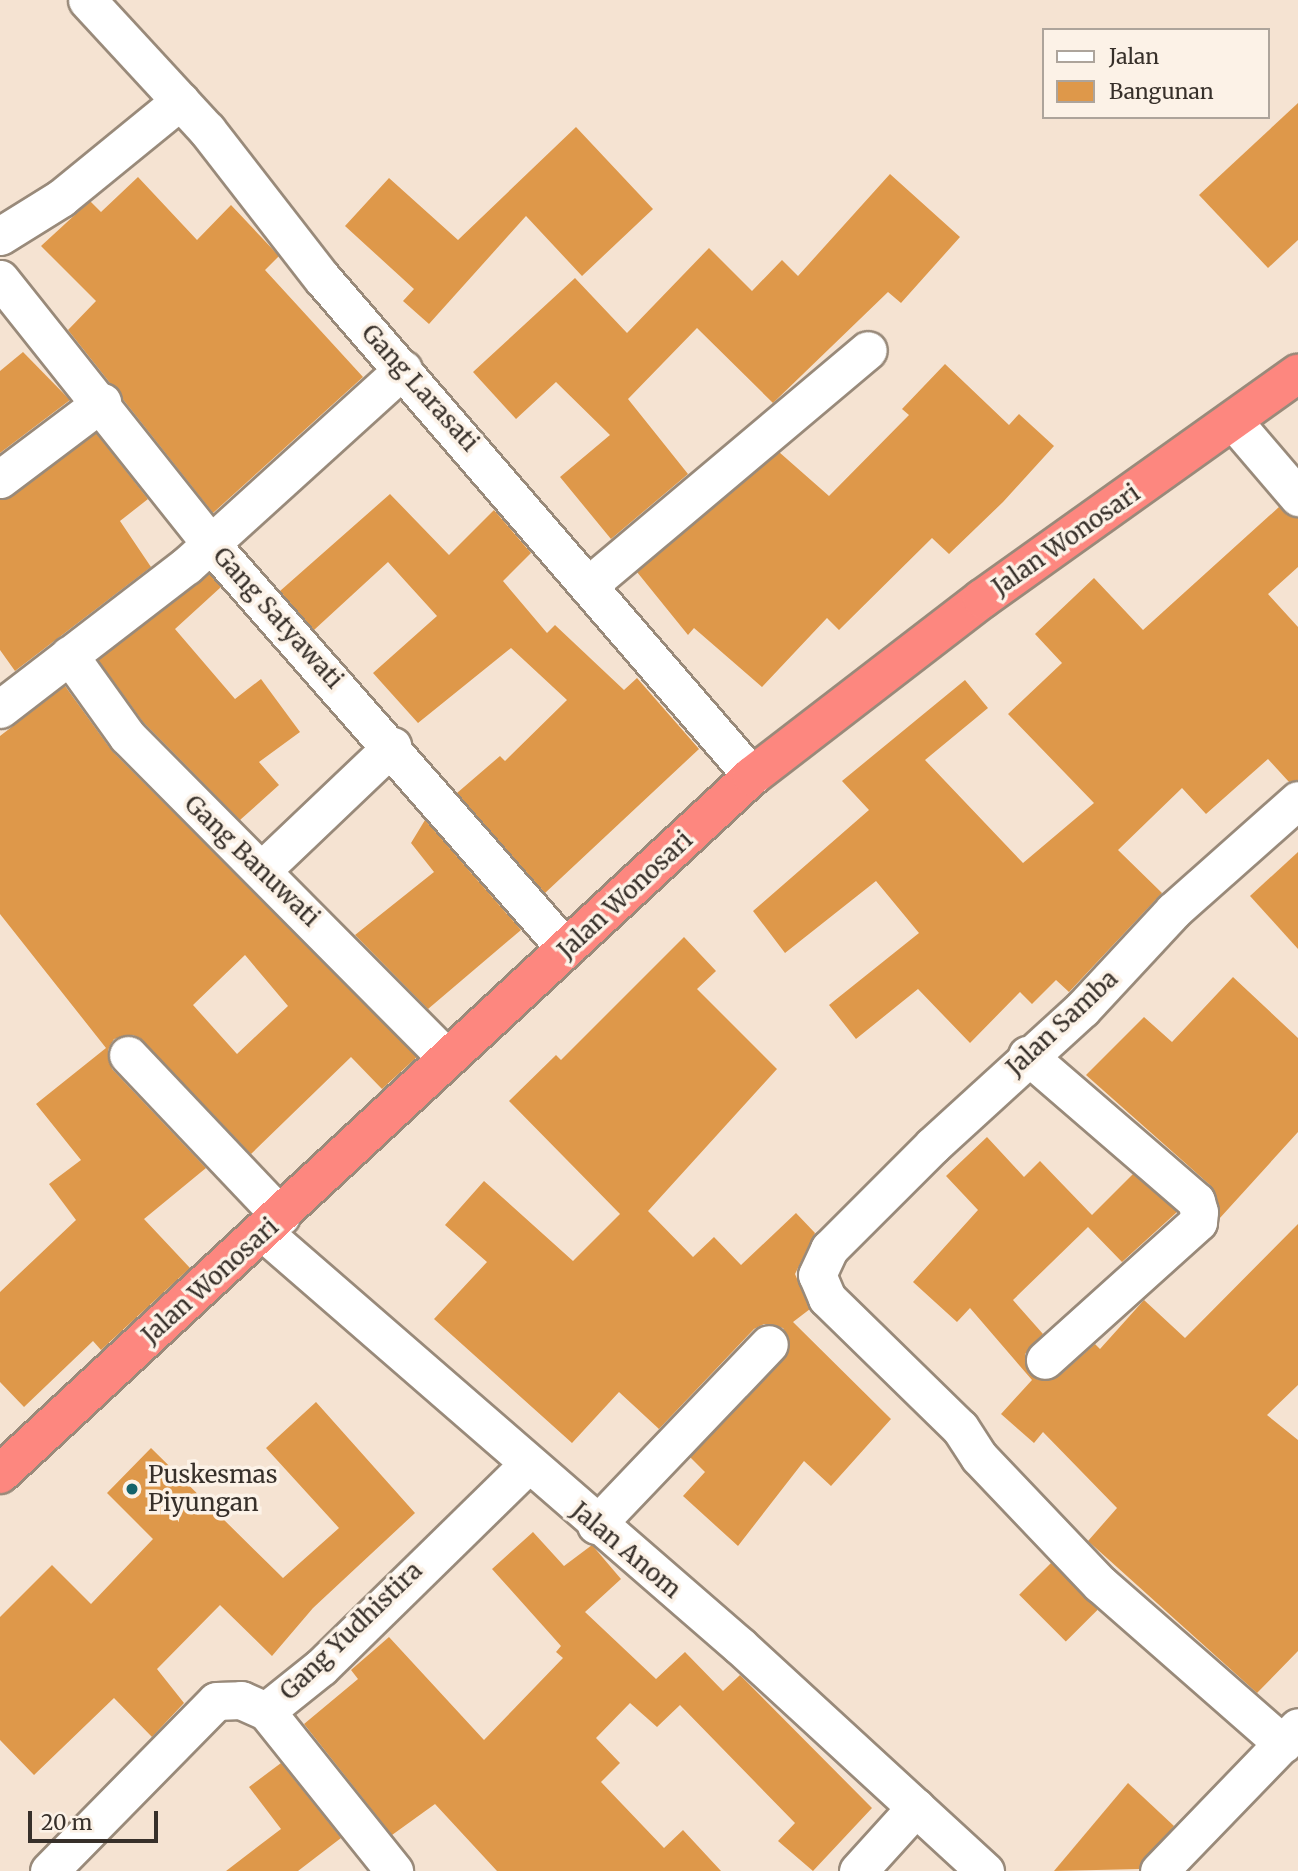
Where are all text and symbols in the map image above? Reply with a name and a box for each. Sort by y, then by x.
legend [1042,28,1270,119]
text: Jalan [1109,43,1159,70]
text: Bangunan [1109,78,1214,105]
street label: Gang Larasati [356,319,484,457]
street label: Jalan Wonosari [987,478,1145,602]
street label: Gang Satyawati [207,542,349,694]
street label: Gang Banuwati [179,790,325,932]
street label: Jalan Wonosari [552,825,698,965]
street label: Jalan Samba [1000,964,1124,1082]
street label: Jalan Wonosari [136,1212,284,1350]
place label: Puskesmas Piyungan [148,1461,277,1517]
marker: Puskesmas Piyungan [122,1479,142,1499]
street label: Jalan Anom [566,1496,686,1604]
street label: Gang Yudhistira [274,1556,428,1706]
scale bar [32,1798,161,1842]
text: 20 m [41,1809,92,1836]

